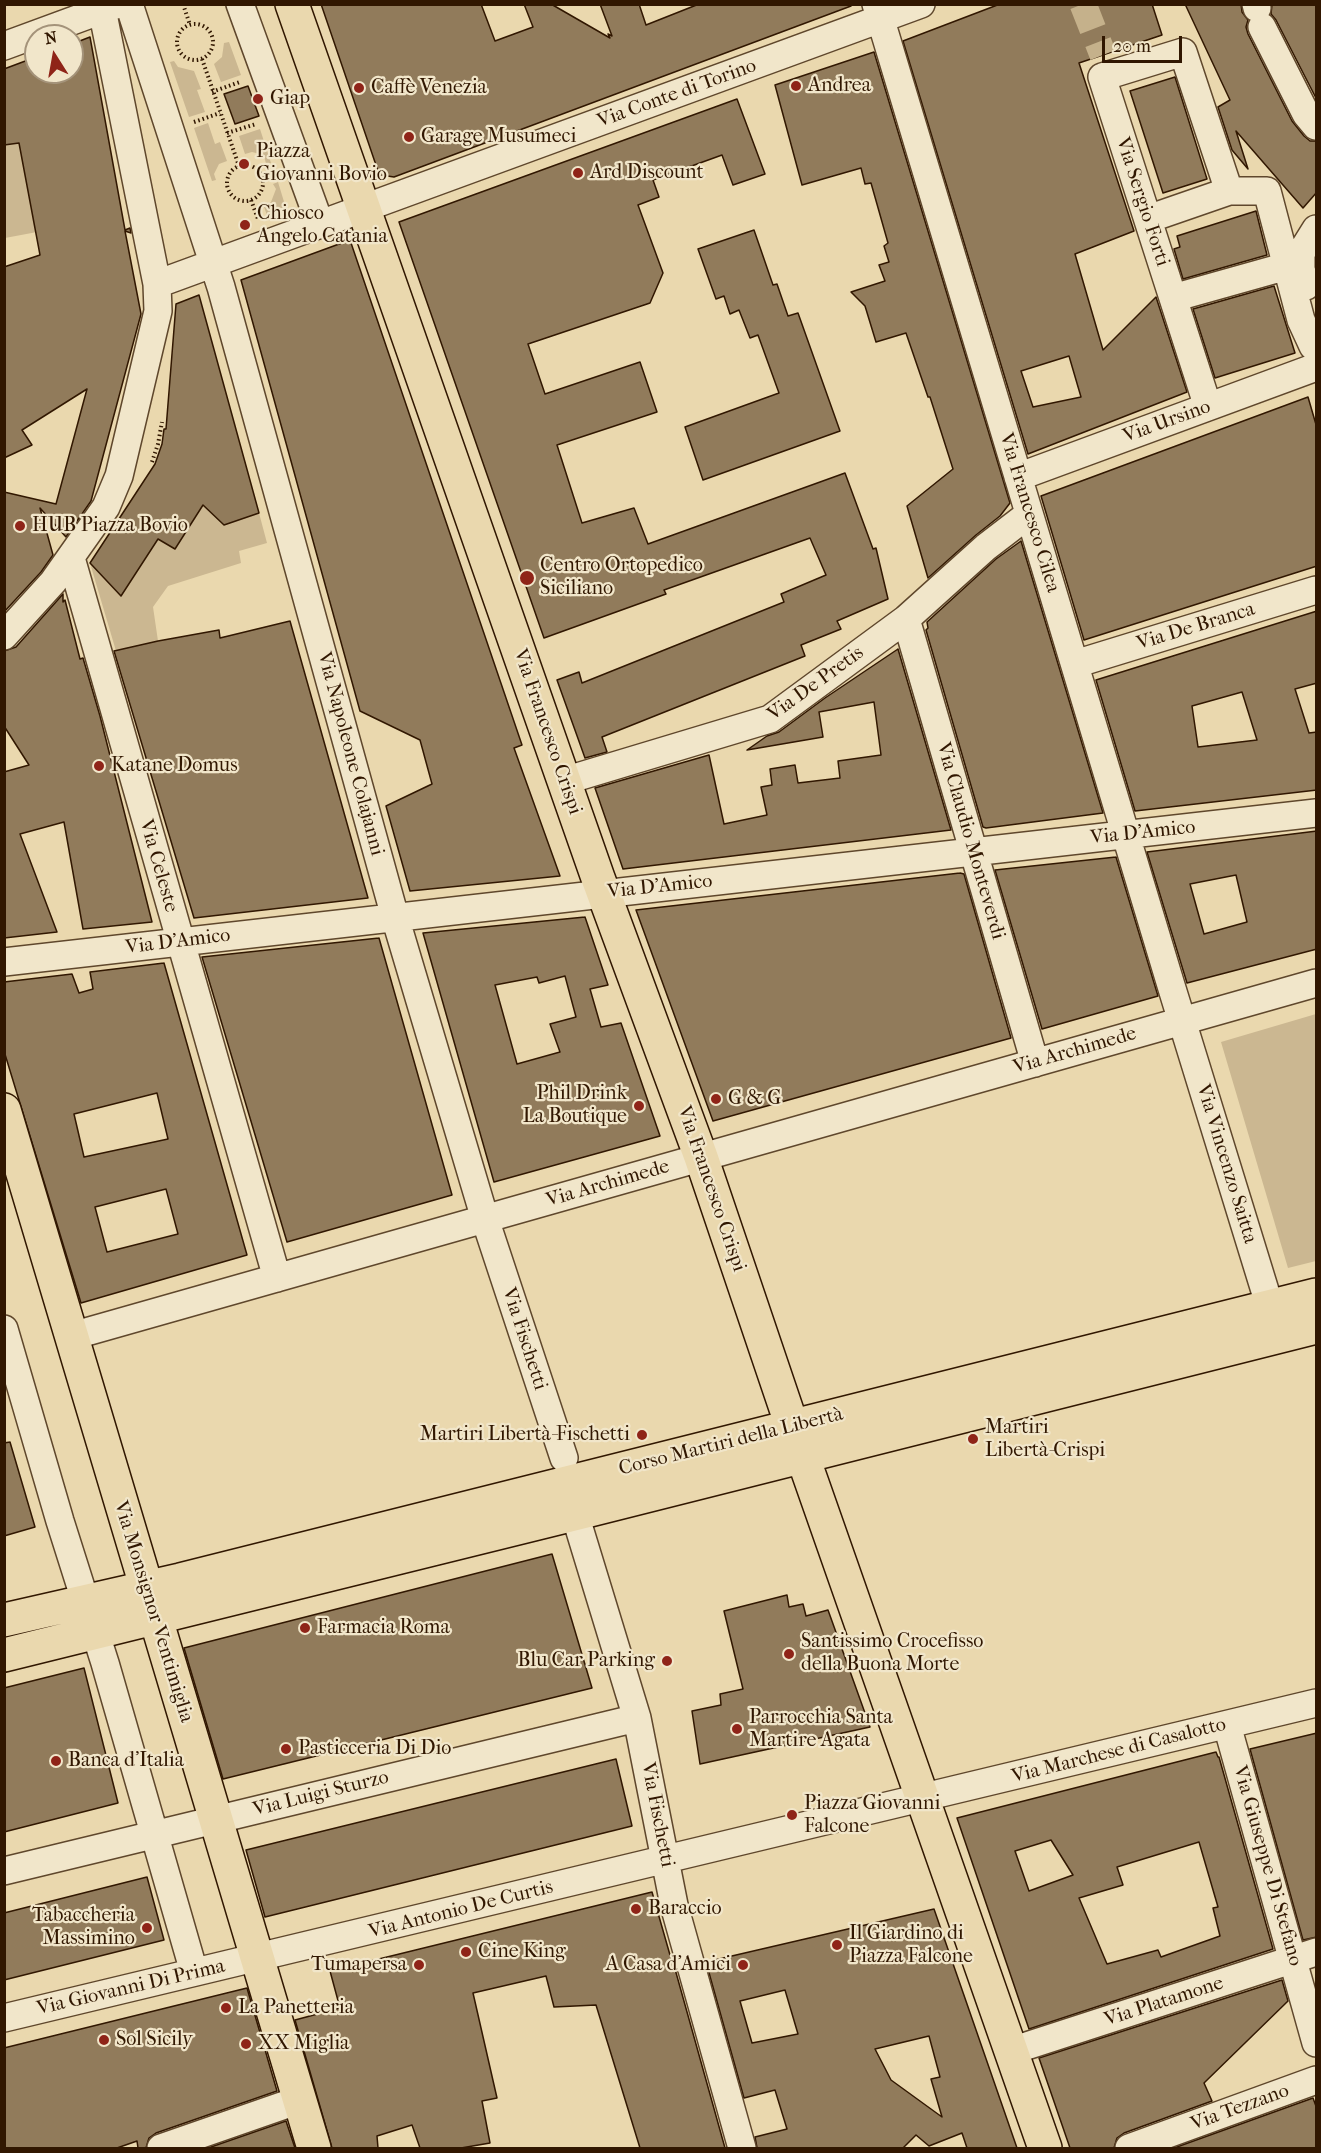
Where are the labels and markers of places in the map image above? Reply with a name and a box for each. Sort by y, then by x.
place label: Andrea [808,74,871,98]
place label: Caffè Venezia [371,76,487,100]
marker: Andrea [789,79,803,93]
marker: Caffè Venezia [352,81,366,95]
place label: Giap [270,87,310,111]
marker: Giap [251,92,265,106]
place label: Garage Musumeci [421,125,576,149]
marker: Garage Musumeci [402,130,416,144]
place label: Piazza Giovanni Bovio [256,140,387,187]
marker: Piazza Giovanni Bovio [237,157,251,171]
place label: Ard Discount [590,161,704,185]
marker: Ard Discount [571,166,585,180]
place label: Chiosco Angelo Catania [257,202,388,249]
marker: Chiosco Angelo Catania [238,218,252,232]
place label: HUB Piazza Bovio [32,514,188,538]
marker: HUB Piazza Bovio [13,519,27,533]
place label: Centro Ortopedico Siciliano [540,554,703,601]
marker: Centro Ortopedico Siciliano [518,569,536,587]
place label: Katane Domus [111,754,238,778]
marker: Katane Domus [92,759,106,773]
place label: Phil Drink La Boutique [523,1082,627,1129]
place label: G & G [728,1087,781,1111]
marker: G & G [709,1092,723,1106]
marker: Phil Drink La Boutique [632,1099,646,1113]
place label: Martiri Libertà-Crispi [985,1416,1105,1463]
place label: Martiri Libertà-Fischetti [420,1423,630,1447]
marker: Martiri Libertà-Fischetti [635,1428,649,1442]
marker: Martiri Libertà-Crispi [966,1432,980,1446]
place label: Farmacia Roma [317,1616,450,1640]
marker: Farmacia Roma [298,1621,312,1635]
place label: Santissimo Crocefisso della Buona Morte [801,1630,983,1677]
marker: Santissimo Crocefisso della Buona Morte [782,1647,796,1661]
place label: Blu Car Parking [518,1649,655,1673]
marker: Blu Car Parking [660,1654,674,1668]
place label: Parrocchia Santa Martire Agata [749,1706,893,1753]
marker: Parrocchia Santa Martire Agata [730,1722,744,1736]
place label: Pasticceria Di Dio [298,1737,452,1761]
marker: Pasticceria Di Dio [279,1742,293,1756]
place label: Banca d'Italia [68,1749,184,1773]
marker: Banca d'Italia [49,1754,63,1768]
place label: Piazza Giovanni Falcone [804,1792,940,1839]
marker: Piazza Giovanni Falcone [785,1808,799,1822]
place label: Baraccio [648,1897,722,1921]
marker: Baraccio [629,1902,643,1916]
place label: Tabaccheria Massimino [32,1904,135,1951]
marker: Tabaccheria Massimino [140,1921,154,1935]
place label: Il Giardino di Piazza Falcone [849,1922,973,1969]
marker: Il Giardino di Piazza Falcone [830,1938,844,1952]
place label: Cine King [478,1940,566,1964]
marker: Cine King [459,1945,473,1959]
place label: Tumapersa [311,1953,407,1977]
place label: A Casa d'Amici [606,1953,731,1977]
marker: Tumapersa [412,1958,426,1972]
marker: A Casa d'Amici [736,1958,750,1972]
place label: La Panetteria [238,1996,354,2020]
marker: La Panetteria [219,2001,233,2015]
place label: Sol Sicily [116,2028,193,2052]
place label: XX Miglia [258,2032,349,2056]
marker: Sol Sicily [97,2033,111,2047]
marker: XX Miglia [239,2037,253,2051]

